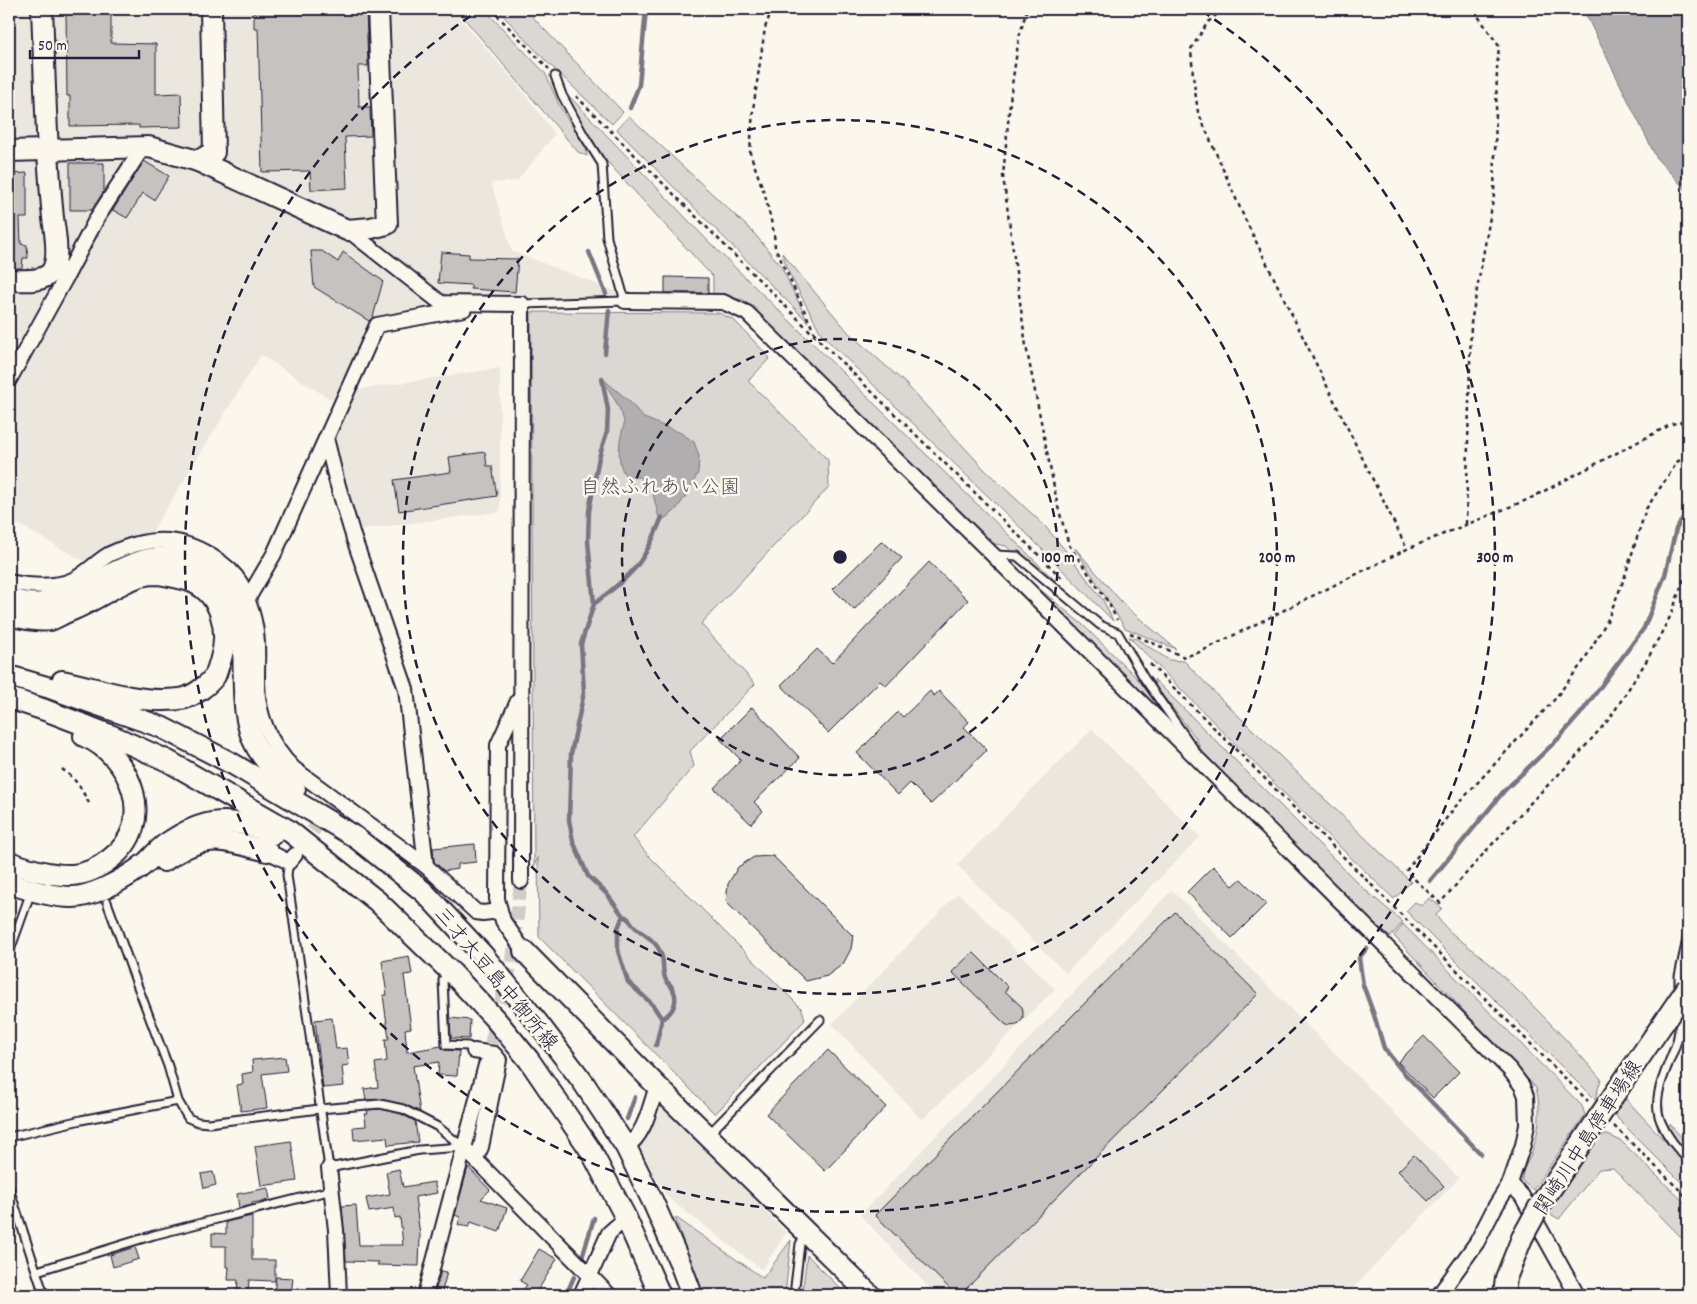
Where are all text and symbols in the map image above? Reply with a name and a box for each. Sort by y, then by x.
scale bar [30,28,139,60]
text: 50 m [38,36,67,58]
park label: 自然ふれあい公園 [580,475,740,503]
centre of rings [831,548,849,566]
text: 100 m [1041,548,1075,570]
text: 200 m [1259,548,1295,570]
text: 300 m [1477,548,1513,570]
street label: 三才大豆島中御所線 [426,902,563,1058]
street label: 関崎川中島停車場線 [1529,1056,1650,1222]

